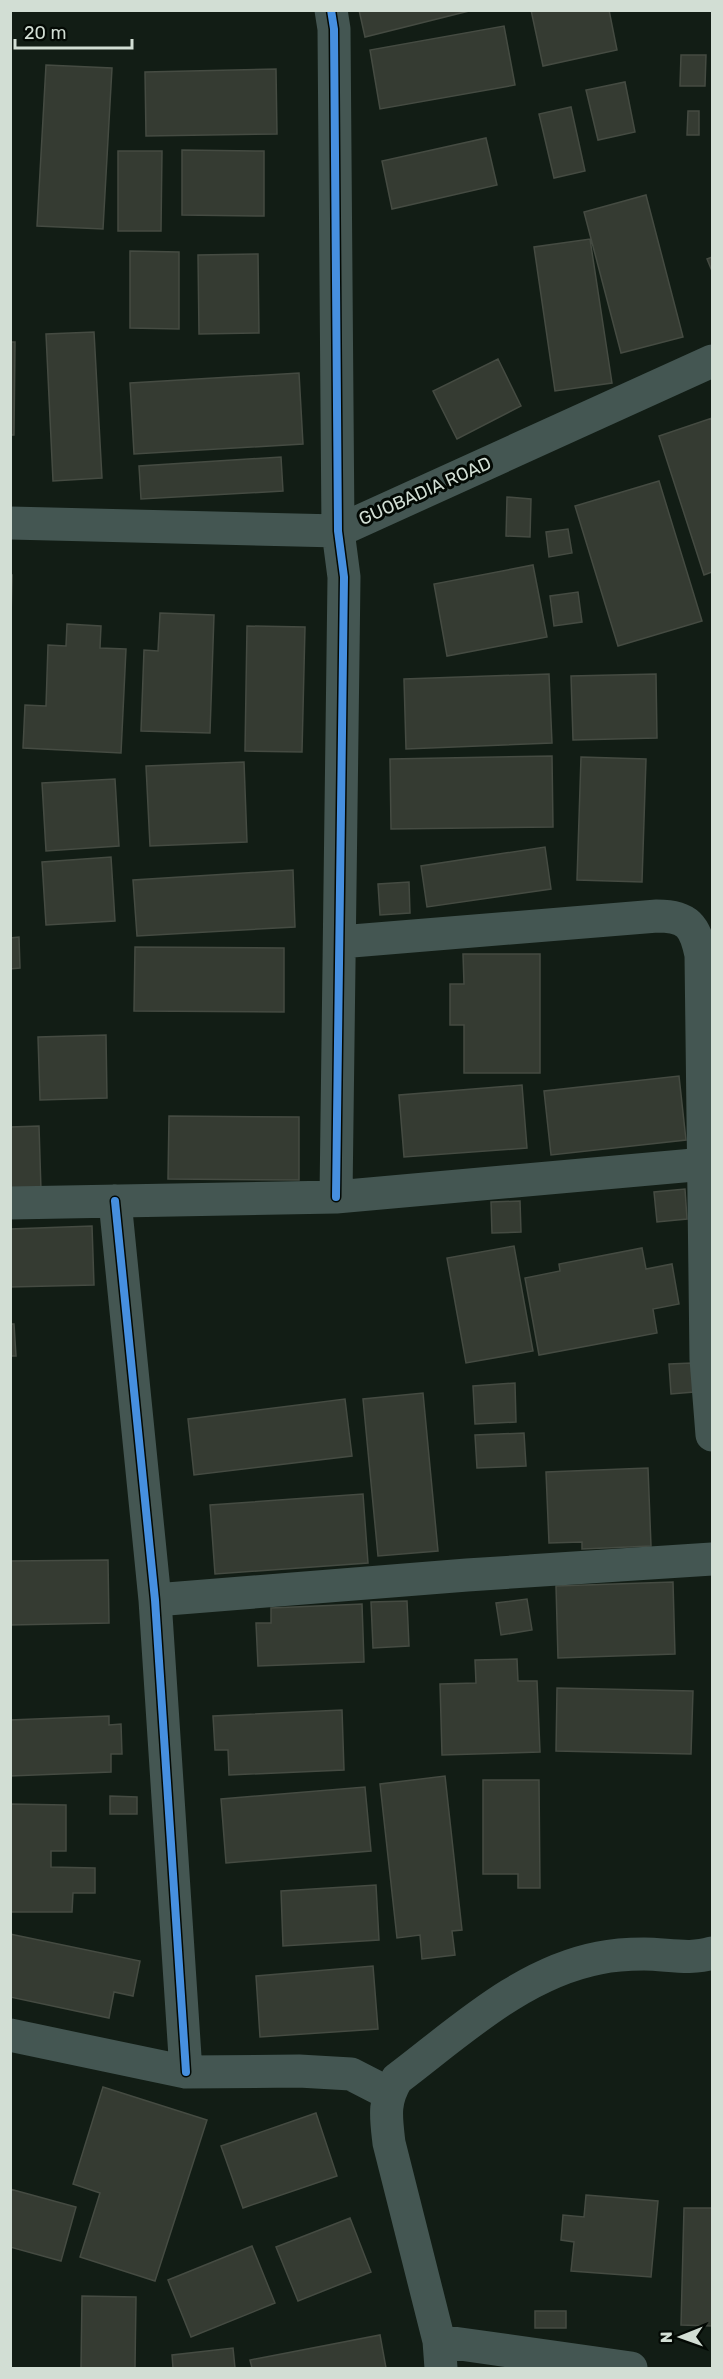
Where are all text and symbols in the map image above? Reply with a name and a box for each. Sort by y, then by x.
scale bar [15,12,132,50]
text: 20 m [24,22,66,44]
street label: GUOBADIA ROAD [355,452,495,530]
north arrow [651,2307,711,2367]
text: N [657,2331,676,2343]

